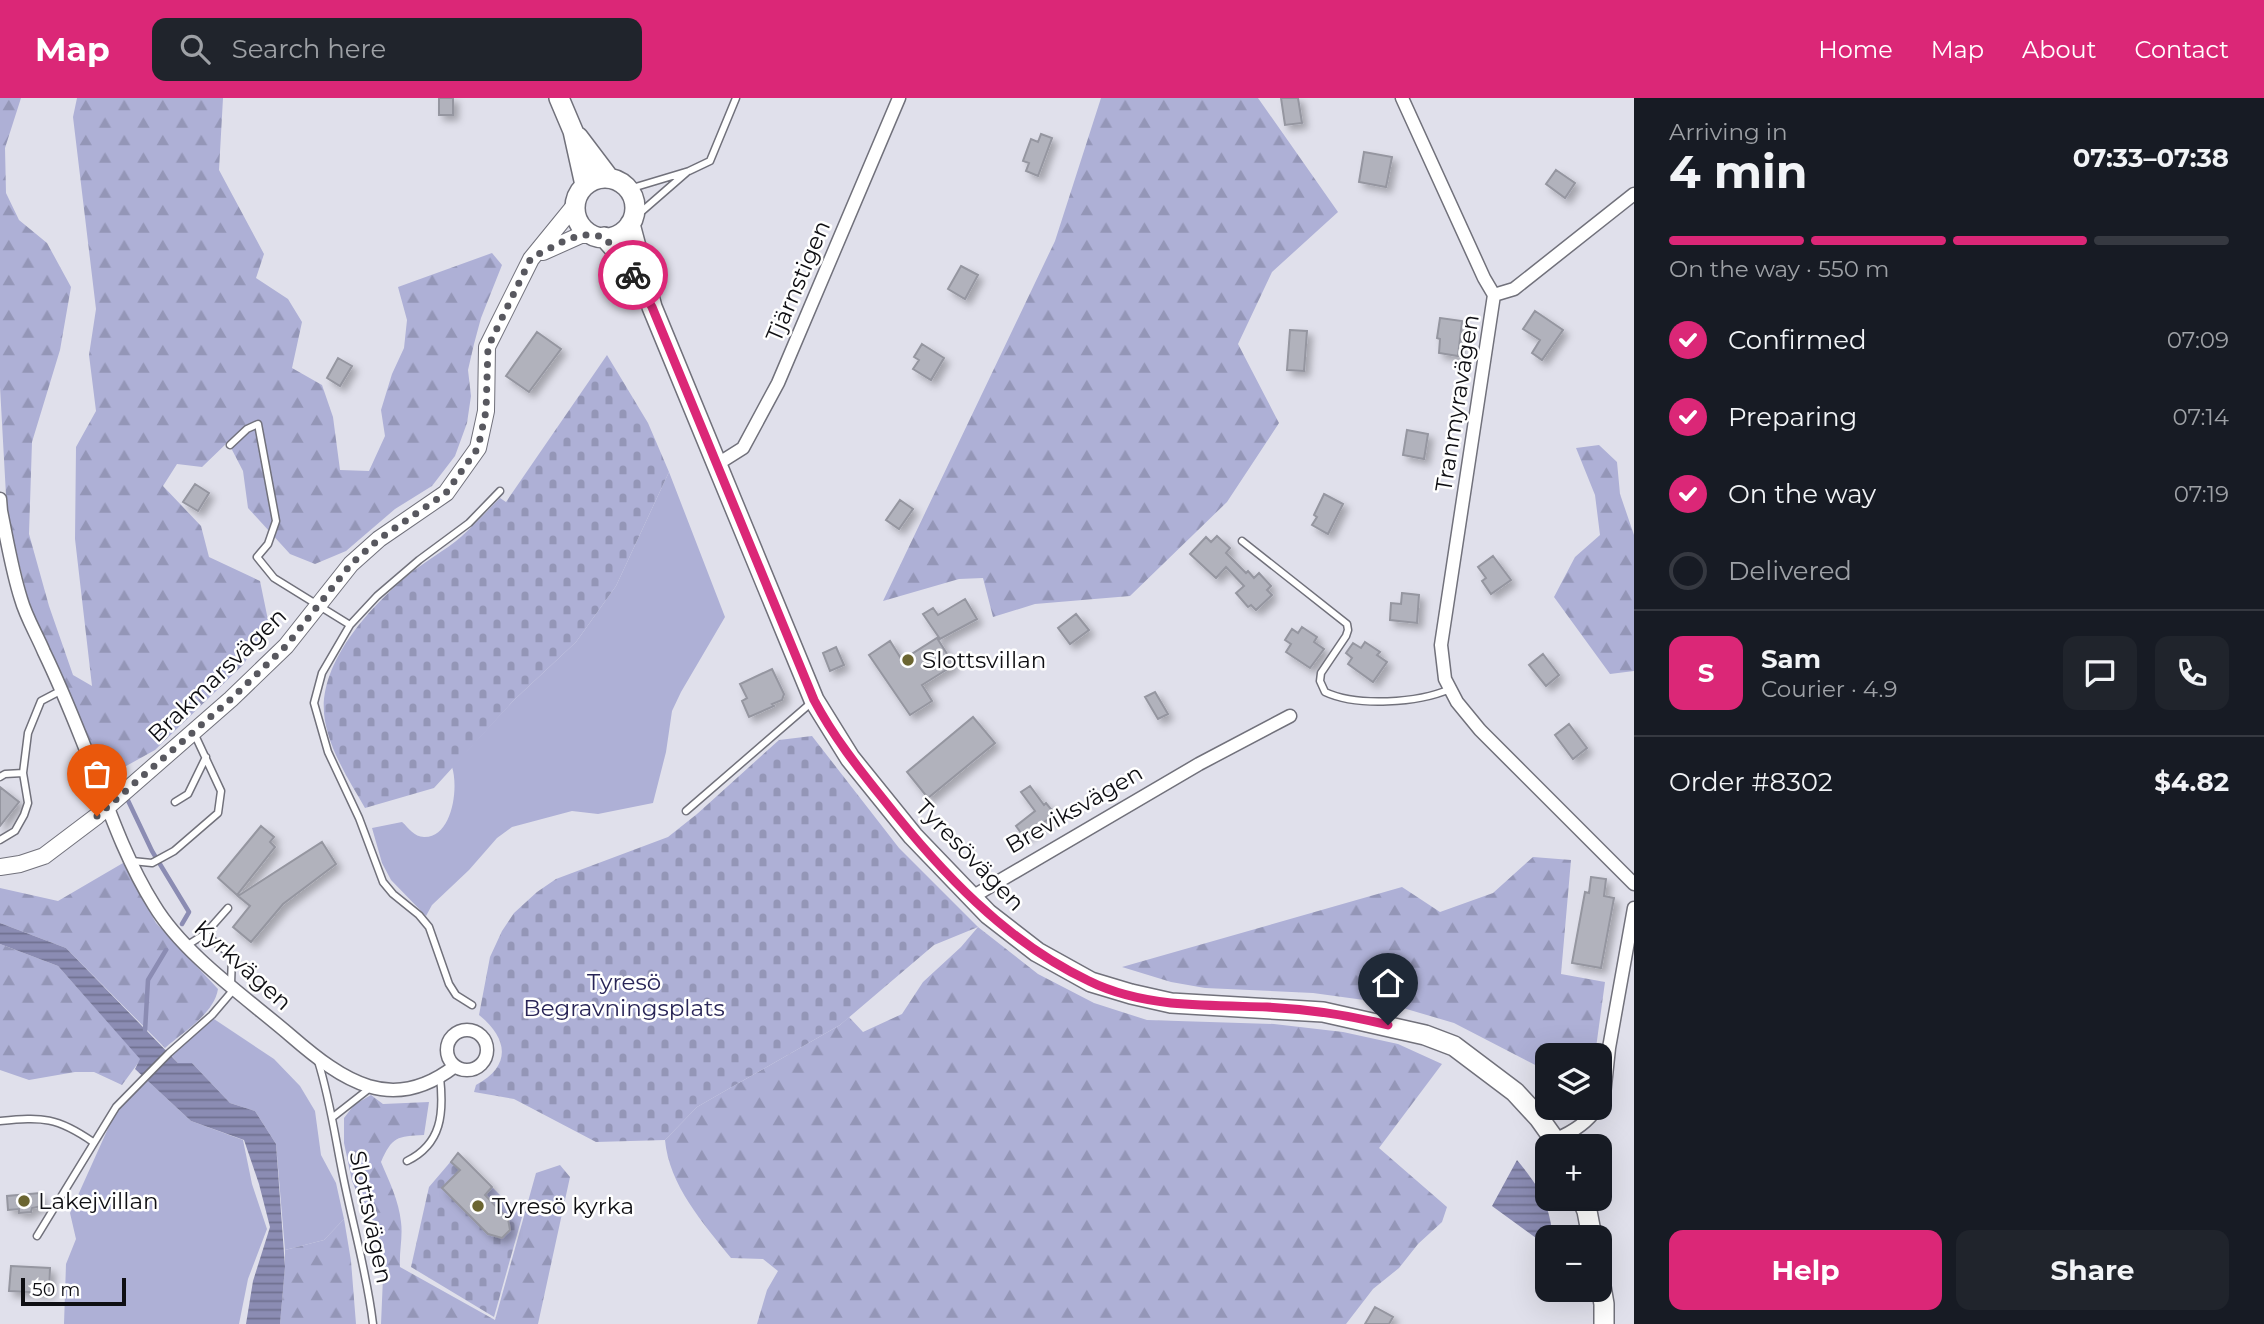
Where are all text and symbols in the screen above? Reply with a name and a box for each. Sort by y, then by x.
search box [152,18,642,81]
text: Map [35,29,110,69]
icon: search [176,30,214,68]
text: Search here [232,33,386,65]
text: Home [1818,35,1893,64]
text: Map [1931,35,1984,64]
text: About [2022,35,2096,64]
text: Contact [2134,35,2229,64]
text: Arriving in [1669,118,1788,146]
text: 07:33–07:38 [2073,142,2229,174]
text: 4 min [1669,143,1808,200]
street label: Tjärnstigen [760,216,836,346]
courier [598,240,668,310]
text: On the way · 550 m [1669,255,1889,283]
icon: bike [614,256,652,294]
street label: Tranmyravägen [1429,312,1485,494]
icon: check [1669,321,1707,359]
text: Confirmed [1728,324,1867,356]
text: 07:09 [2167,326,2229,354]
icon: check [1669,398,1707,436]
text: Preparing [1728,401,1857,433]
text: 07:14 [2172,403,2229,431]
icon: check [1669,475,1707,513]
text: On the way [1728,478,1876,510]
text: 07:19 [2174,480,2229,508]
text: Delivered [1728,555,1852,587]
street label: Brakmarsvägen [142,602,292,748]
button: chat [2063,636,2137,710]
button: phone [2155,636,2229,710]
text: Sam [1761,643,1821,675]
place label: Slottsvillan [922,646,1046,674]
marker: Slottsvillan [900,652,916,668]
text: S [1698,657,1714,689]
text: Courier · 4.9 [1761,675,1897,703]
pin [67,744,127,816]
icon: bag [78,755,116,793]
street label: Breviksvägen [1000,758,1148,860]
text: Order #8302 [1669,766,1833,798]
text: $4.82 [2154,766,2229,798]
street label: Tyresövägen [910,793,1030,917]
street label: Kyrkvägen [188,914,298,1016]
pin [1358,953,1418,1025]
icon: home [1369,964,1407,1002]
park label: Tyresö Begravningsplats [523,968,725,1022]
map controls [1535,1043,1612,1302]
button: layers [1535,1043,1612,1120]
button: + [1535,1134,1612,1211]
street label: Slottsvägen [343,1148,399,1286]
place label: Lakejvillan [38,1187,159,1215]
place label: Tyresö kyrka [492,1192,634,1220]
marker: Lakejvillan [16,1193,32,1209]
marker: Tyresö kyrka [470,1198,486,1214]
button: − [1535,1225,1612,1302]
button: Help [1669,1230,1942,1310]
button: Share [1956,1230,2229,1310]
scale bar [21,1275,126,1307]
text: 50 m [32,1278,80,1301]

